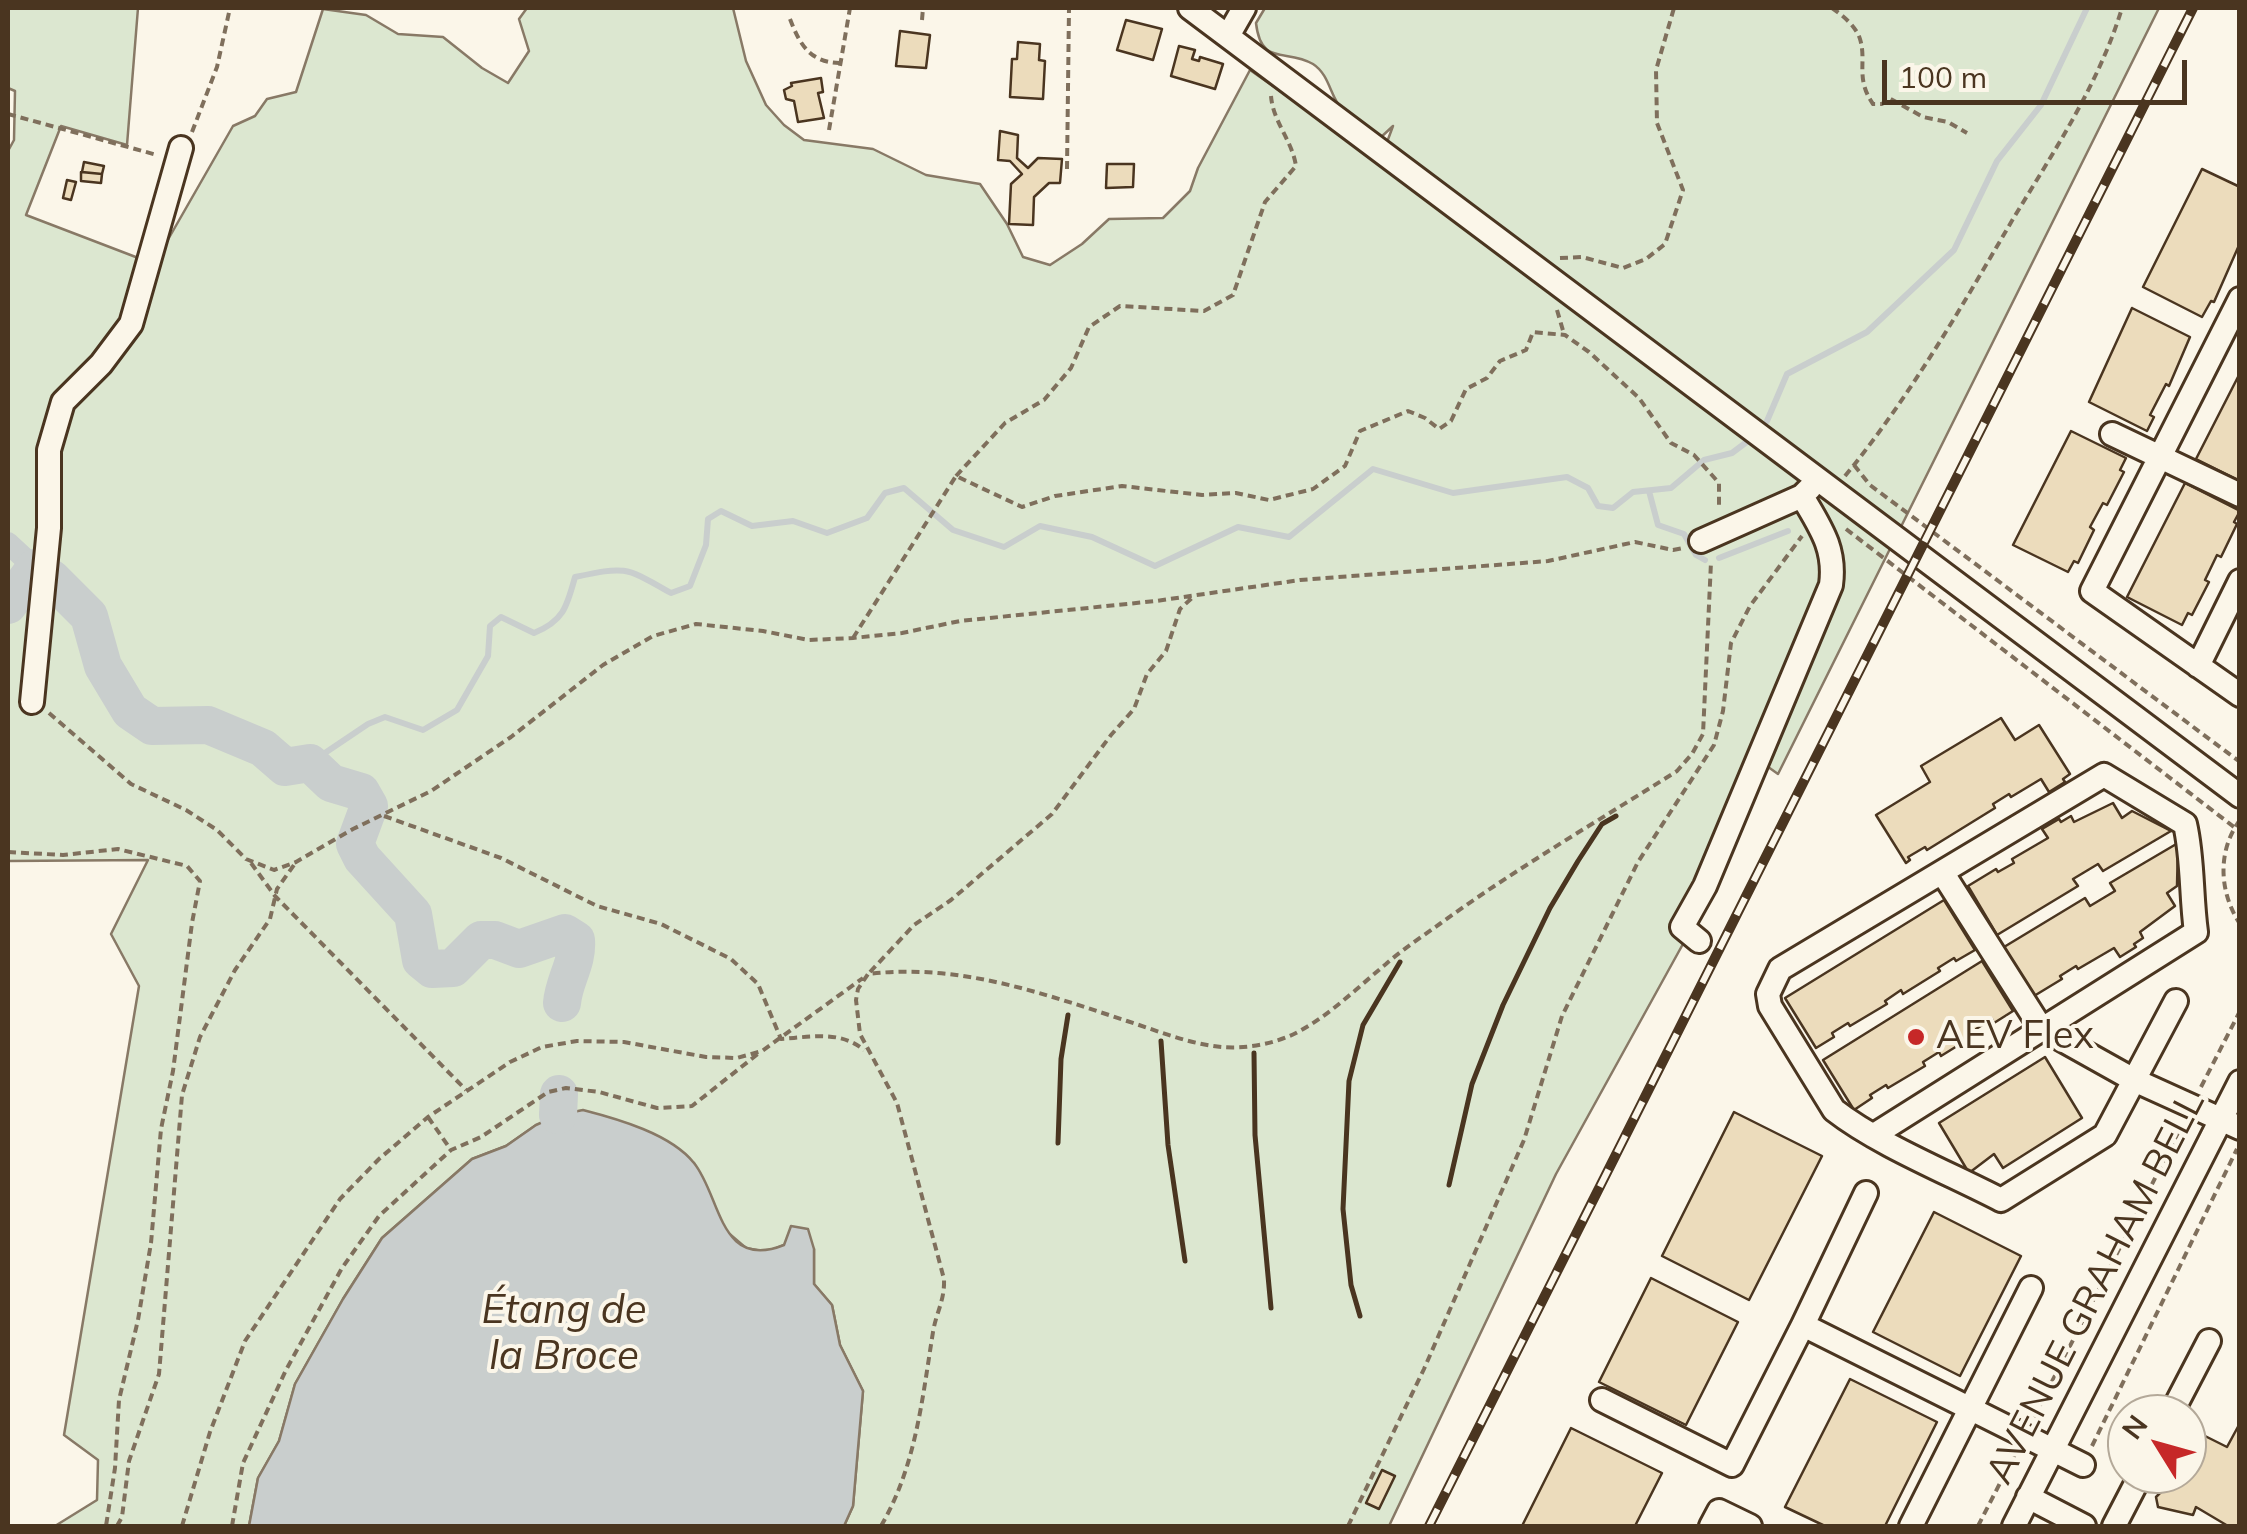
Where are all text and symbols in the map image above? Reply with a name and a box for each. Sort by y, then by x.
scale bar [1887,40,2192,102]
text: 100 m [1899,58,1987,96]
place label: AEV Flex [1936,1014,2094,1060]
marker: AEV Flex [1905,1026,1927,1048]
street label: AVENUE GRAHAM BELL [1977,1084,2215,1492]
water label: Étang de la Broce [481,1287,647,1381]
north arrow [2107,1394,2207,1494]

